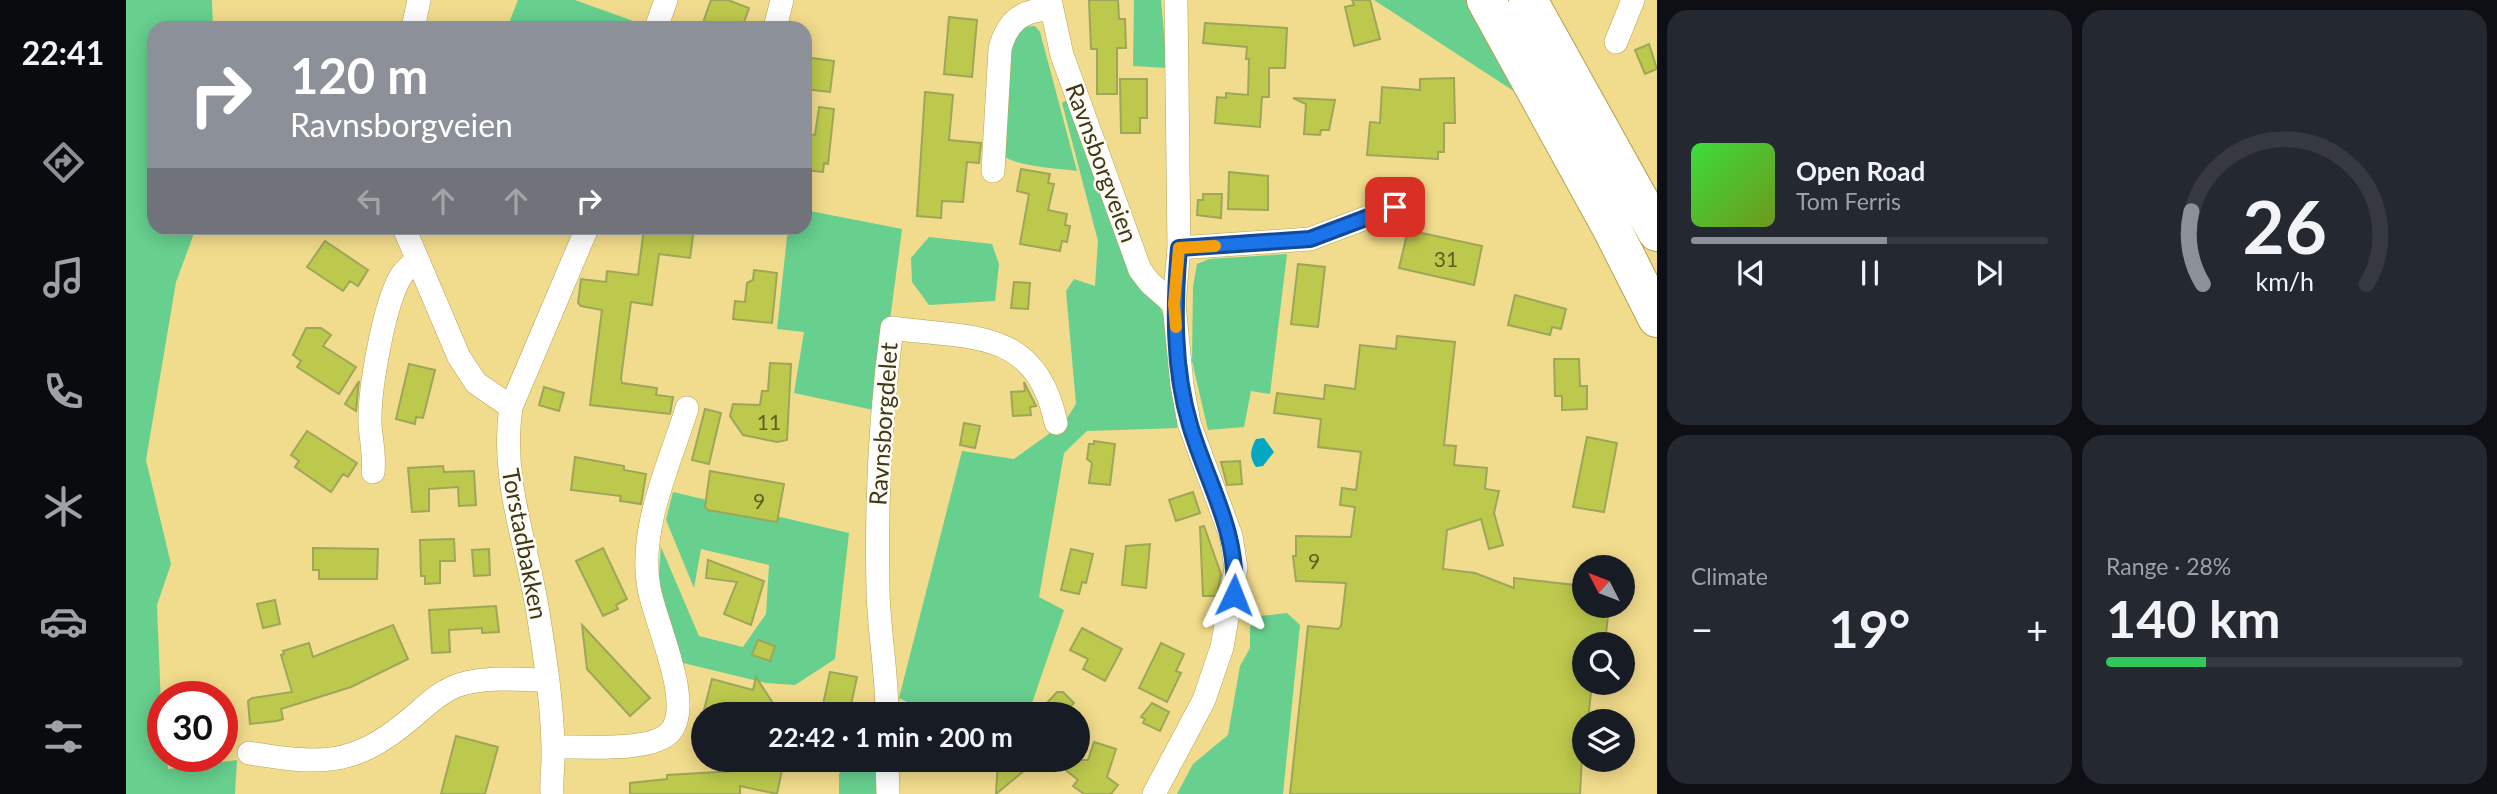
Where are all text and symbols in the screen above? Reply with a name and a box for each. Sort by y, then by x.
text: 22:41 [22,33,104,72]
text: 120 m [290,46,428,104]
icon: right [175,49,266,140]
street label: Ravnsborgveien [1060,79,1145,246]
text: Ravnsborgveien [290,105,513,144]
icon: directions [39,138,88,187]
text: Open Road [1796,155,1925,187]
pin [1365,177,1425,237]
icon: left [351,182,389,220]
icon: ahead [424,182,462,220]
icon: ahead [497,182,535,220]
icon: right [570,182,608,220]
text: 26 [2242,182,2327,270]
text: Tom Ferris [1796,187,1901,215]
icon: arrive [1376,188,1414,226]
house number: 31 [1434,246,1458,271]
icon: music [39,253,88,302]
icon: previous [1732,254,1770,292]
icon: pause [1851,254,1889,292]
icon: next [1970,254,2008,292]
text: km/h [2255,266,2314,296]
street label: Ravnsborgdelet [862,341,903,506]
icon: phone [39,367,88,416]
house number: 11 [757,409,781,434]
street label: Torstadbakken [497,466,554,622]
icon: climate [39,482,88,531]
house number: 9 [753,488,765,513]
house number: 9 [1308,548,1320,573]
text: Range · 28% [2106,552,2231,580]
north arrow [1572,555,1634,618]
map controls [1572,555,1635,772]
position arrow [1197,558,1271,632]
text: Climate [1691,562,1768,590]
text: 140 km [2106,587,2280,649]
icon: car [39,597,88,646]
text: 19° [1829,597,1910,659]
text: − [1691,606,1713,652]
text: + [2026,606,2048,652]
button: search [1572,632,1635,695]
speed limit sign: 30 [147,681,238,772]
button: layers [1572,709,1635,772]
icon: filters [39,712,88,761]
text: 22:42 · 1 min · 200 m [768,721,1013,753]

